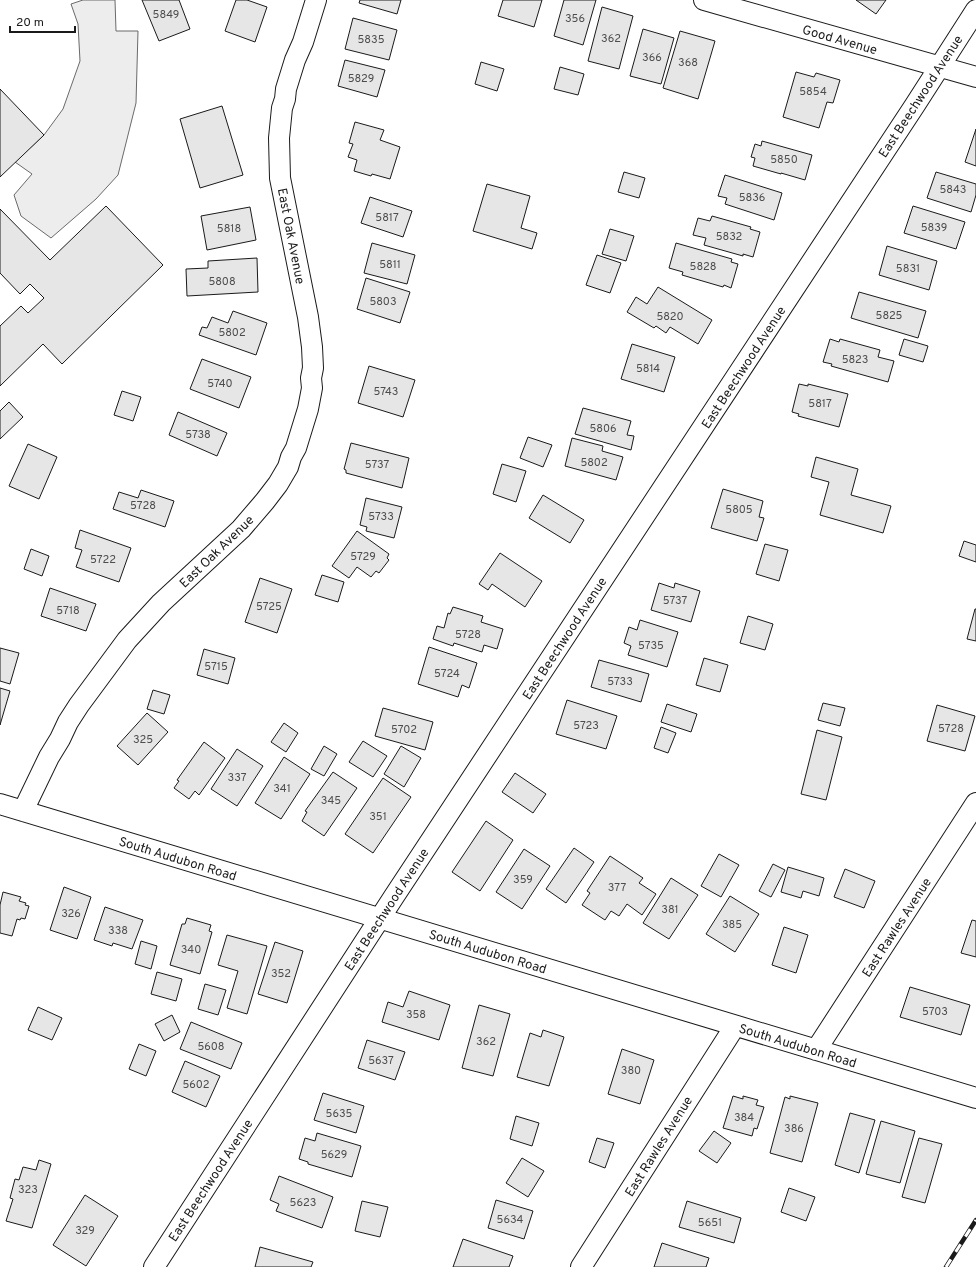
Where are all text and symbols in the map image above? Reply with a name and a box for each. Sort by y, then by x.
scale bar [10,8,75,34]
house number: 5849 [153,8,179,22]
house number: 356 [565,12,585,26]
text: 20 m [16,15,44,31]
street label: Good Avenue [800,23,879,59]
house number: 362 [601,32,621,46]
house number: 5835 [357,33,385,47]
street label: East Beechwood Avenue [876,33,967,161]
house number: 366 [642,51,662,65]
house number: 368 [678,56,698,70]
house number: 5829 [348,72,374,86]
house number: 5854 [799,85,827,99]
house number: 5850 [770,153,798,167]
house number: 5843 [939,183,967,197]
street label: East Oak Avenue [273,187,307,286]
house number: 5836 [739,191,765,205]
house number: 5817 [375,211,399,225]
house number: 5839 [921,221,947,235]
house number: 5818 [217,222,241,236]
house number: 5832 [716,230,742,244]
house number: 5811 [379,258,401,272]
house number: 5828 [690,260,716,274]
house number: 5831 [896,262,920,276]
house number: 5808 [208,275,236,289]
house number: 5803 [369,295,397,309]
street label: East Beechwood Avenue [699,304,790,432]
house number: 5825 [876,309,903,323]
house number: 5820 [656,310,684,324]
house number: 5802 [218,326,246,340]
house number: 5823 [842,353,868,367]
house number: 5814 [636,362,660,376]
house number: 5740 [207,377,233,391]
house number: 5743 [374,385,398,399]
house number: 5817 [808,397,832,411]
house number: 5806 [589,422,617,436]
house number: 5738 [185,428,211,442]
house number: 5802 [580,456,608,470]
house number: 5737 [365,458,390,472]
house number: 5728 [130,499,156,513]
house number: 5805 [725,503,753,517]
house number: 5733 [368,510,394,524]
street label: East Oak Avenue [177,513,258,592]
house number: 5729 [350,550,376,564]
house number: 5722 [90,553,116,567]
street label: East Beechwood Avenue [520,575,611,703]
house number: 5737 [663,594,688,608]
house number: 5725 [256,600,282,614]
house number: 5718 [56,604,80,618]
house number: 5728 [455,628,481,642]
house number: 5735 [638,639,664,653]
house number: 5715 [204,660,228,674]
house number: 5724 [434,667,460,681]
house number: 5733 [607,675,633,689]
house number: 5723 [573,719,599,733]
house number: 5728 [938,722,964,736]
house number: 5702 [391,723,417,737]
house number: 325 [133,733,153,747]
house number: 337 [228,771,247,785]
house number: 341 [273,782,291,796]
house number: 345 [321,794,341,808]
house number: 351 [369,810,387,824]
street label: South Audubon Road [117,834,238,885]
street label: East Beechwood Avenue [342,846,433,974]
house number: 359 [513,873,533,887]
street label: East Rawles Avenue [860,875,936,981]
house number: 377 [608,881,626,895]
house number: 381 [661,903,679,917]
house number: 326 [61,907,81,921]
house number: 385 [722,918,742,932]
house number: 338 [108,924,128,938]
street label: South Audubon Road [427,927,548,978]
house number: 340 [181,943,201,957]
house number: 352 [271,967,291,981]
house number: 5703 [922,1005,948,1019]
house number: 358 [406,1008,426,1022]
street label: South Audubon Road [737,1021,858,1072]
house number: 362 [476,1035,496,1049]
house number: 5608 [197,1040,225,1054]
house number: 5637 [368,1054,394,1068]
house number: 380 [621,1064,641,1078]
house number: 5602 [182,1078,210,1092]
street label: East Rawles Avenue [622,1094,697,1200]
house number: 5635 [326,1107,353,1121]
house number: 384 [734,1111,754,1125]
street label: East Beechwood Avenue [166,1117,257,1245]
house number: 386 [784,1122,804,1136]
house number: 5629 [321,1148,347,1162]
house number: 323 [18,1183,38,1197]
house number: 5623 [290,1196,316,1210]
house number: 5634 [497,1213,524,1227]
house number: 5651 [698,1216,722,1230]
house number: 329 [75,1224,95,1238]

